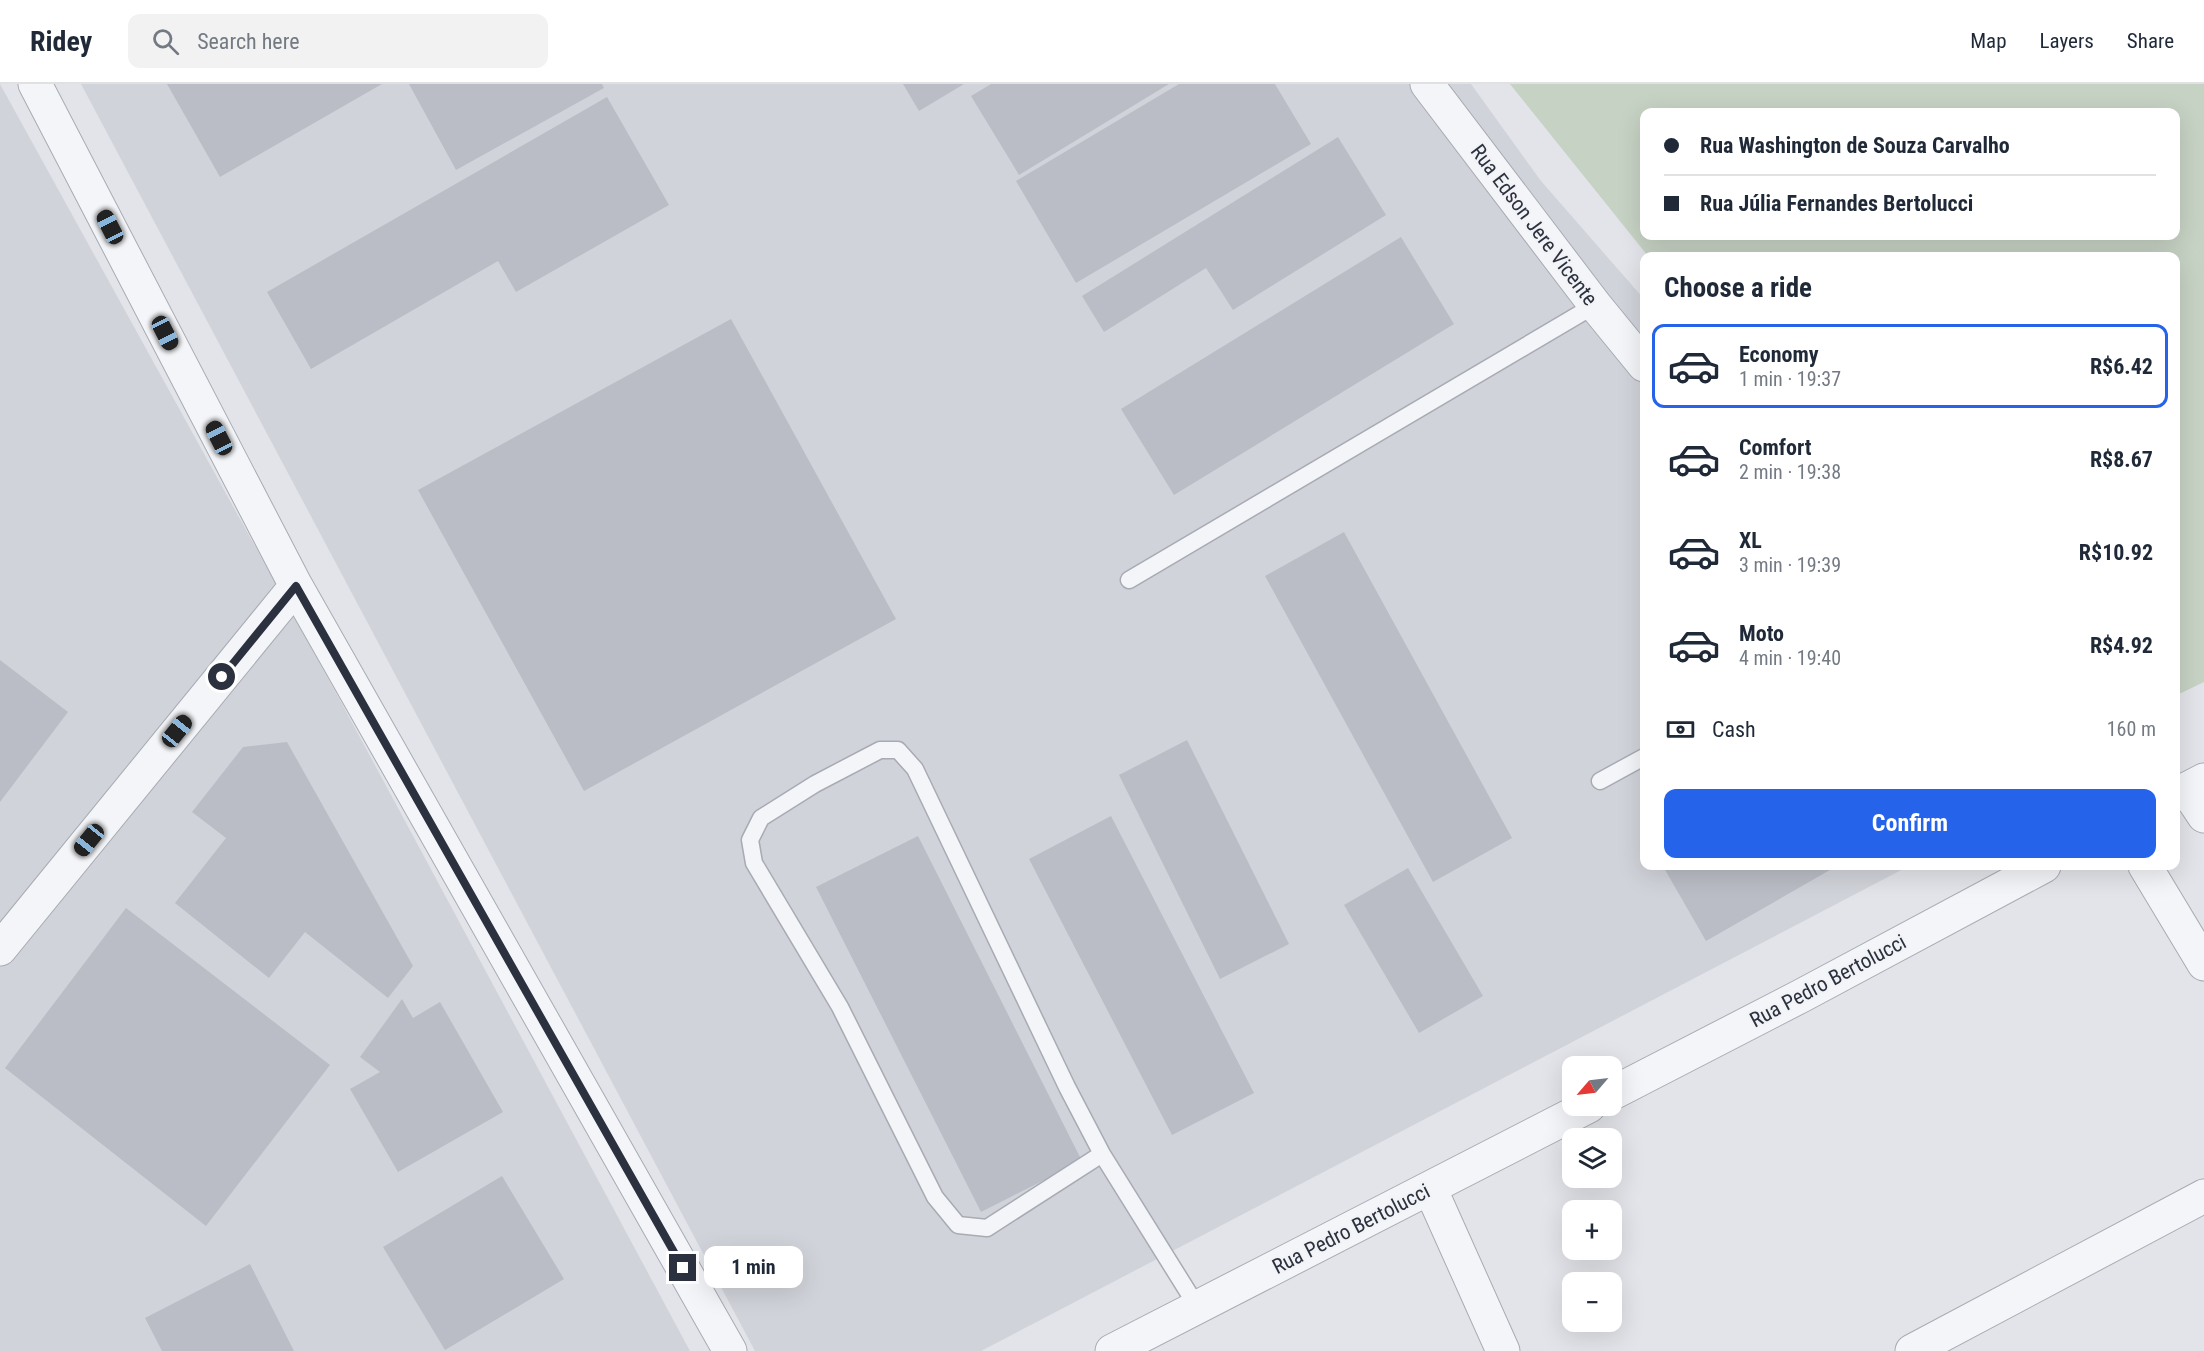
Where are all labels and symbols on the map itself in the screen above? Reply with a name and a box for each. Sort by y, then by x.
street label: Rua Edson Jere Vicente [1466,140,1602,310]
car [94,207,126,247]
car [149,313,181,353]
car [203,418,235,458]
route start [208,663,235,690]
car [159,711,195,751]
car [71,820,107,860]
street label: Rua Pedro Bertolucci [1746,930,1910,1032]
north arrow [1562,1056,1622,1116]
street label: Rua Pedro Bertolucci [1268,1179,1434,1279]
callout: 1 min [704,1247,803,1289]
route end [669,1254,696,1281]

